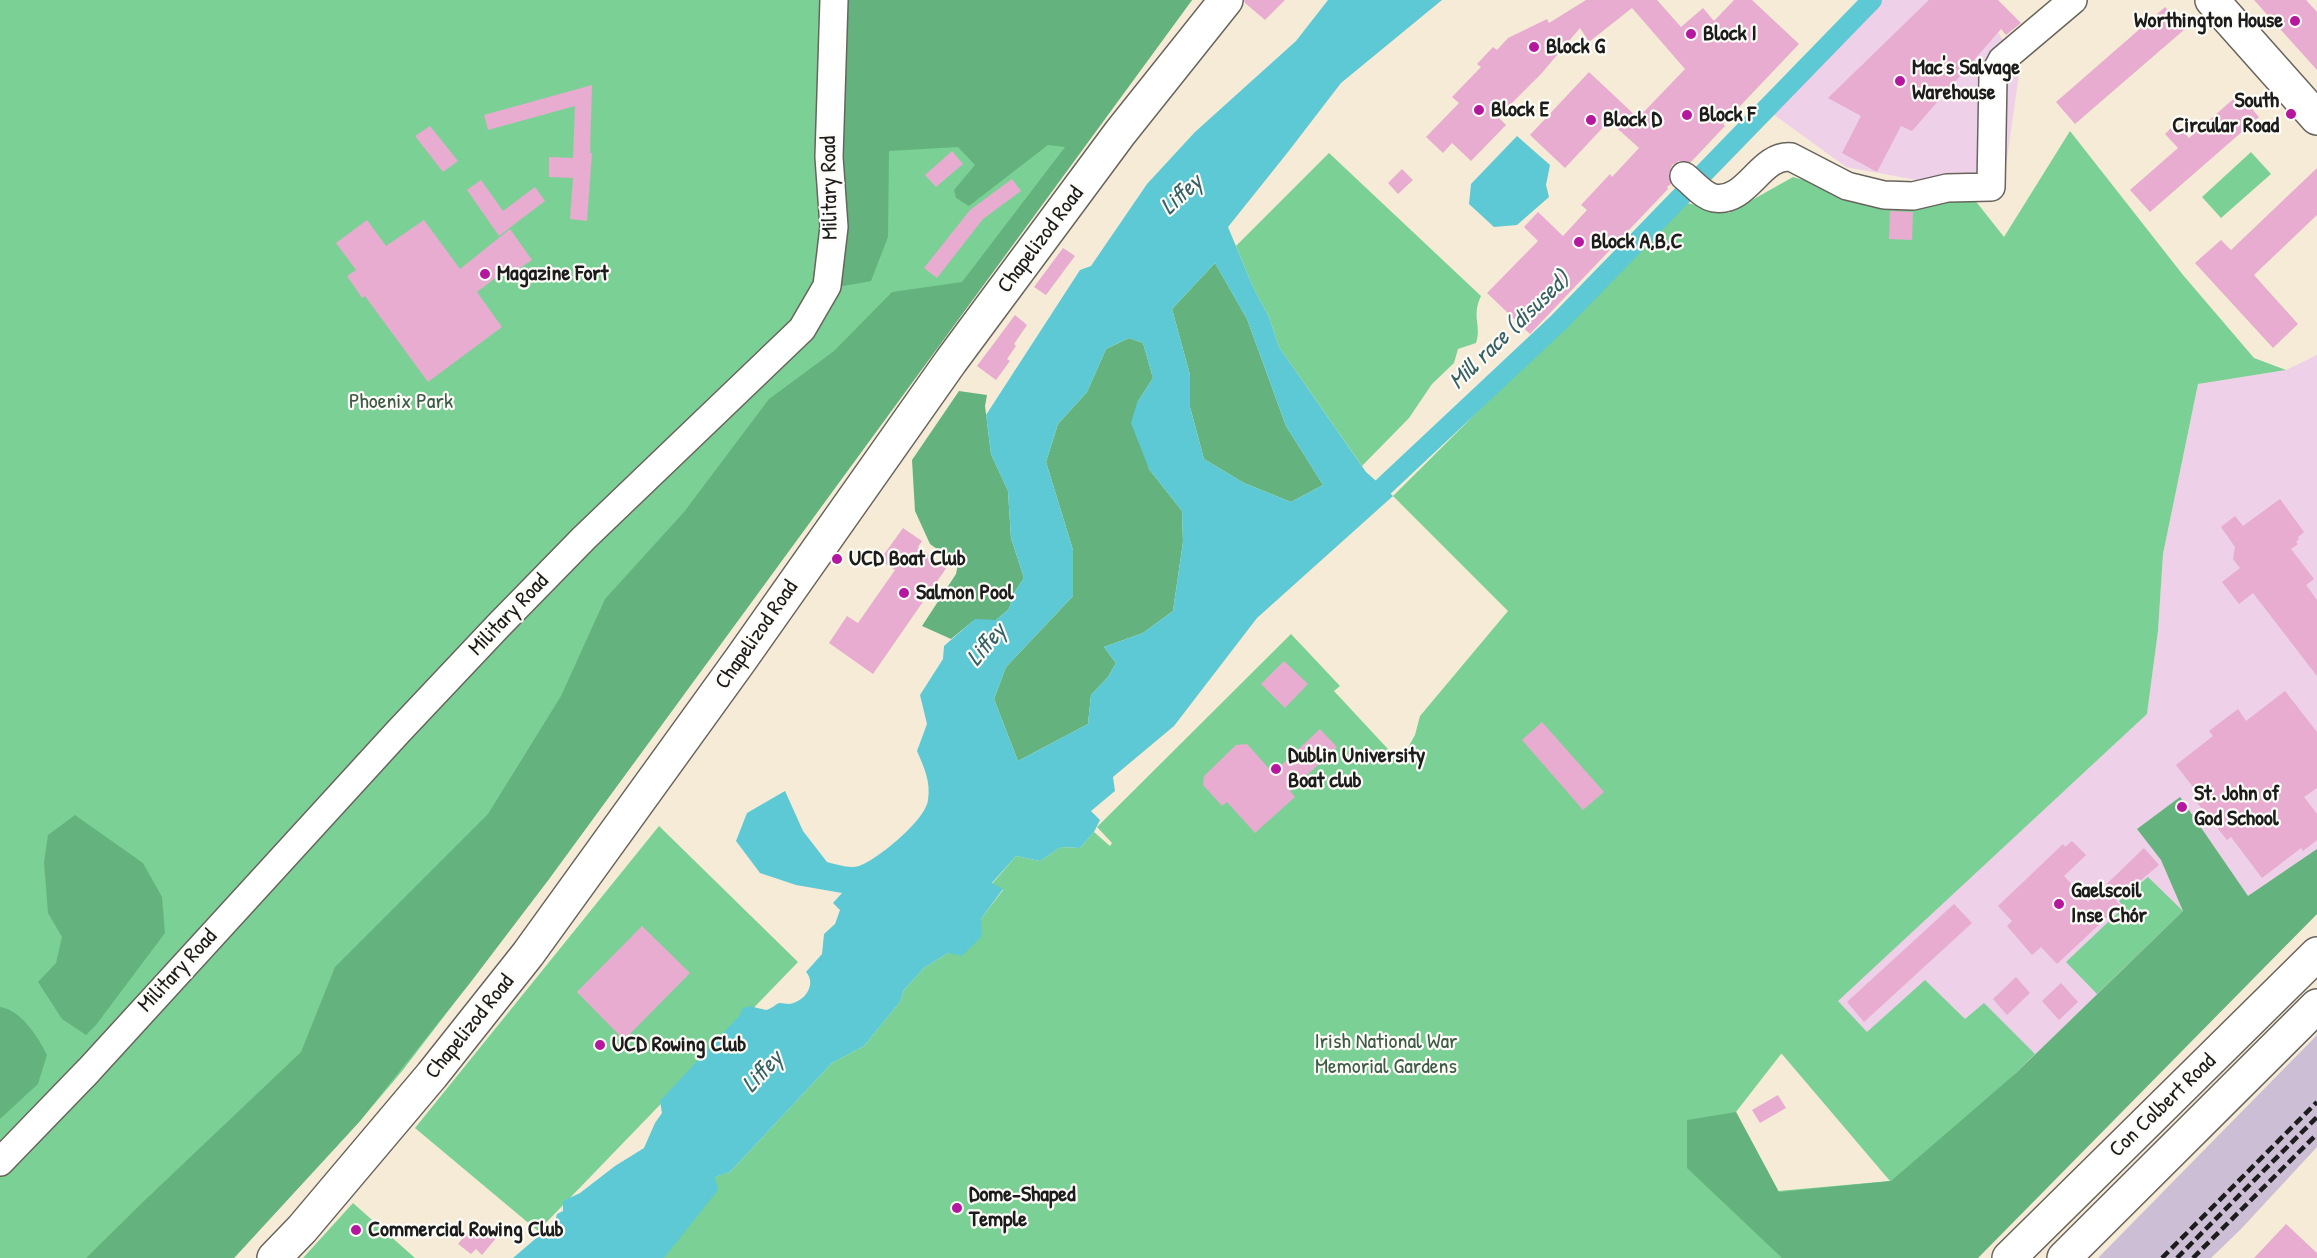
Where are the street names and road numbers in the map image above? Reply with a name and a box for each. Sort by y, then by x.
street label: Military Road [816,136,844,240]
street label: Chapelizod Road [992,181,1090,299]
street label: Military Road [463,568,555,662]
street label: Chapelizod Road [710,575,804,695]
street label: Military Road [133,924,223,1018]
street label: Chapelizod Road [420,969,520,1085]
street label: Con Colbert Road [2104,1049,2222,1163]

